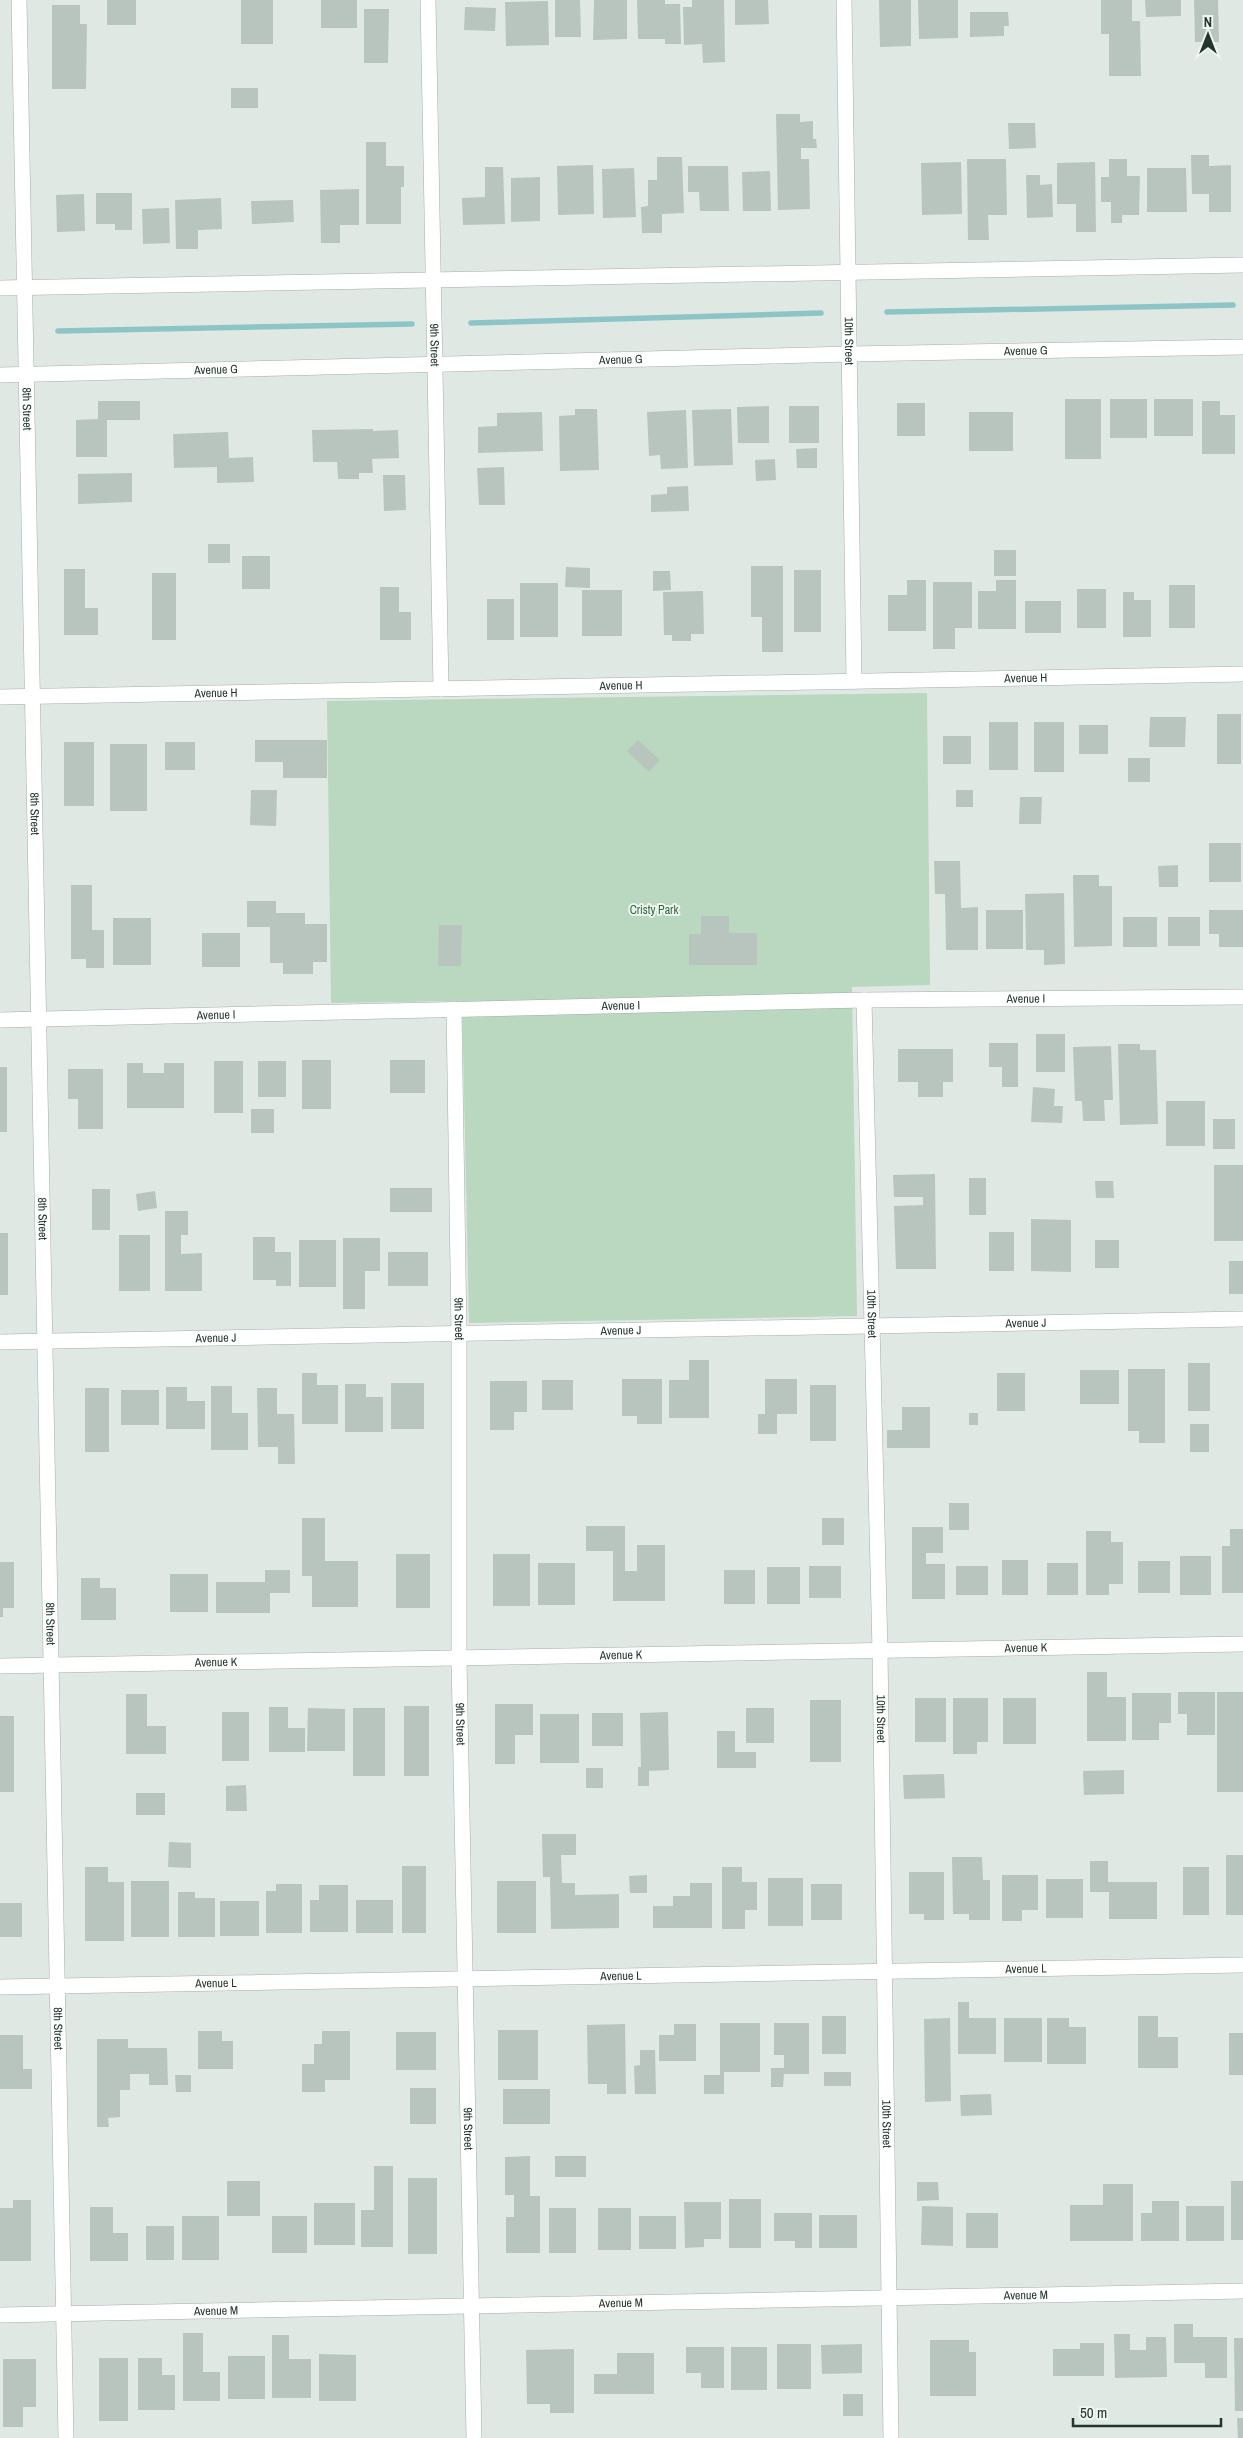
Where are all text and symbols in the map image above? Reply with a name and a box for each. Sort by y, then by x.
north arrow [1183,10,1233,60]
text: N [1204,13,1212,31]
street label: 10th Street [841,317,857,365]
street label: 9th Street [426,323,443,367]
street label: Avenue G [1003,342,1048,359]
street label: Avenue G [598,351,643,368]
street label: Avenue G [193,361,238,378]
street label: 8th Street [18,387,35,431]
street label: Avenue H [1003,670,1048,686]
street label: Avenue H [598,677,643,694]
street label: Avenue H [193,685,238,701]
street label: 8th Street [26,792,43,836]
park label: Cristy Park [630,902,678,918]
street label: Avenue I [1005,991,1045,1007]
street label: Avenue I [600,997,640,1014]
street label: Avenue I [195,1007,236,1023]
street label: 8th Street [34,1197,51,1241]
street label: 10th Street [863,1290,880,1338]
street label: 9th Street [450,1297,467,1341]
street label: Avenue J [1004,1315,1047,1331]
street label: Avenue J [599,1322,642,1339]
street label: Avenue J [194,1330,237,1346]
street label: 8th Street [42,1602,59,1645]
street label: Avenue K [1003,1639,1048,1656]
street label: Avenue K [598,1647,643,1663]
street label: Avenue K [194,1654,238,1671]
street label: 10th Street [873,1695,889,1743]
street label: 9th Street [452,1702,469,1746]
street label: Avenue L [1004,1960,1047,1977]
street label: Avenue L [599,1968,642,1984]
street label: Avenue L [194,1975,237,1992]
street label: 8th Street [50,2007,67,2050]
street label: 10th Street [878,2100,895,2148]
street label: 9th Street [460,2107,476,2151]
street label: Avenue M [1003,2287,1048,2304]
street label: Avenue M [598,2295,643,2311]
street label: Avenue M [193,2302,238,2319]
scale bar [1073,2396,1220,2428]
text: 50 m [1080,2402,1107,2423]

